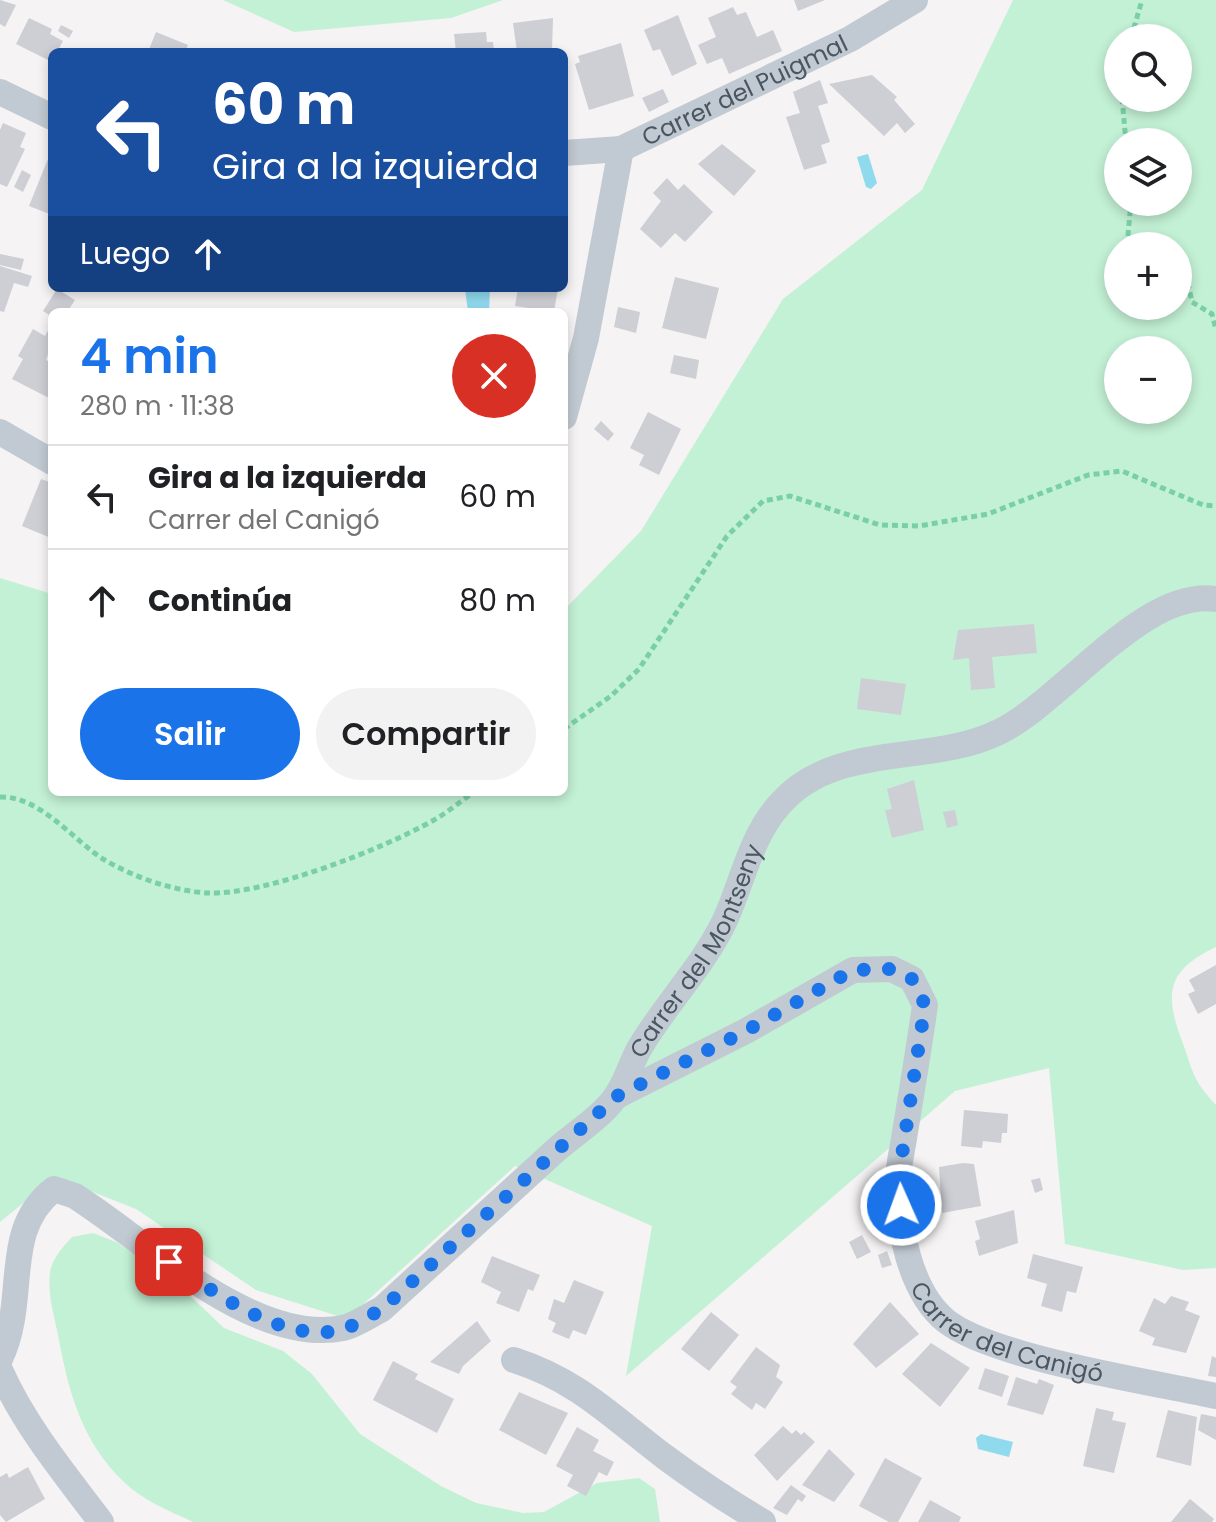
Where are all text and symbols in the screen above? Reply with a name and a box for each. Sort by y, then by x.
map controls [1104,24,1192,424]
button: search [1104,24,1192,112]
street label: Carrer del Puigmal [636,26,853,153]
text: 60 m [212,65,355,144]
icon: left [80,80,184,184]
button: layers [1104,128,1192,216]
text: Gira a la izquierda [212,141,539,192]
text: Luego [80,232,170,275]
icon: ahead [186,232,230,276]
button: + [1104,232,1192,320]
text: 4 min [80,323,219,390]
button: close [452,334,536,418]
button: − [1104,336,1192,424]
text: 280 m · 11:38 [80,388,235,424]
text: Gira a la izquierda [148,456,427,499]
icon: left [80,475,124,519]
text: 60 m [459,475,536,518]
text: Carrer del Canigó [148,502,380,538]
icon: ahead [80,579,124,623]
text: Continúa [148,579,292,622]
text: 80 m [459,579,536,622]
button: Salir [80,688,300,780]
button: Compartir [316,688,536,780]
street label: Carrer del Montseny [621,838,769,1064]
position arrow [859,1163,943,1247]
pin [135,1228,203,1296]
icon: arrive [147,1240,191,1284]
street label: Carrer del Canigó [903,1275,1107,1390]

